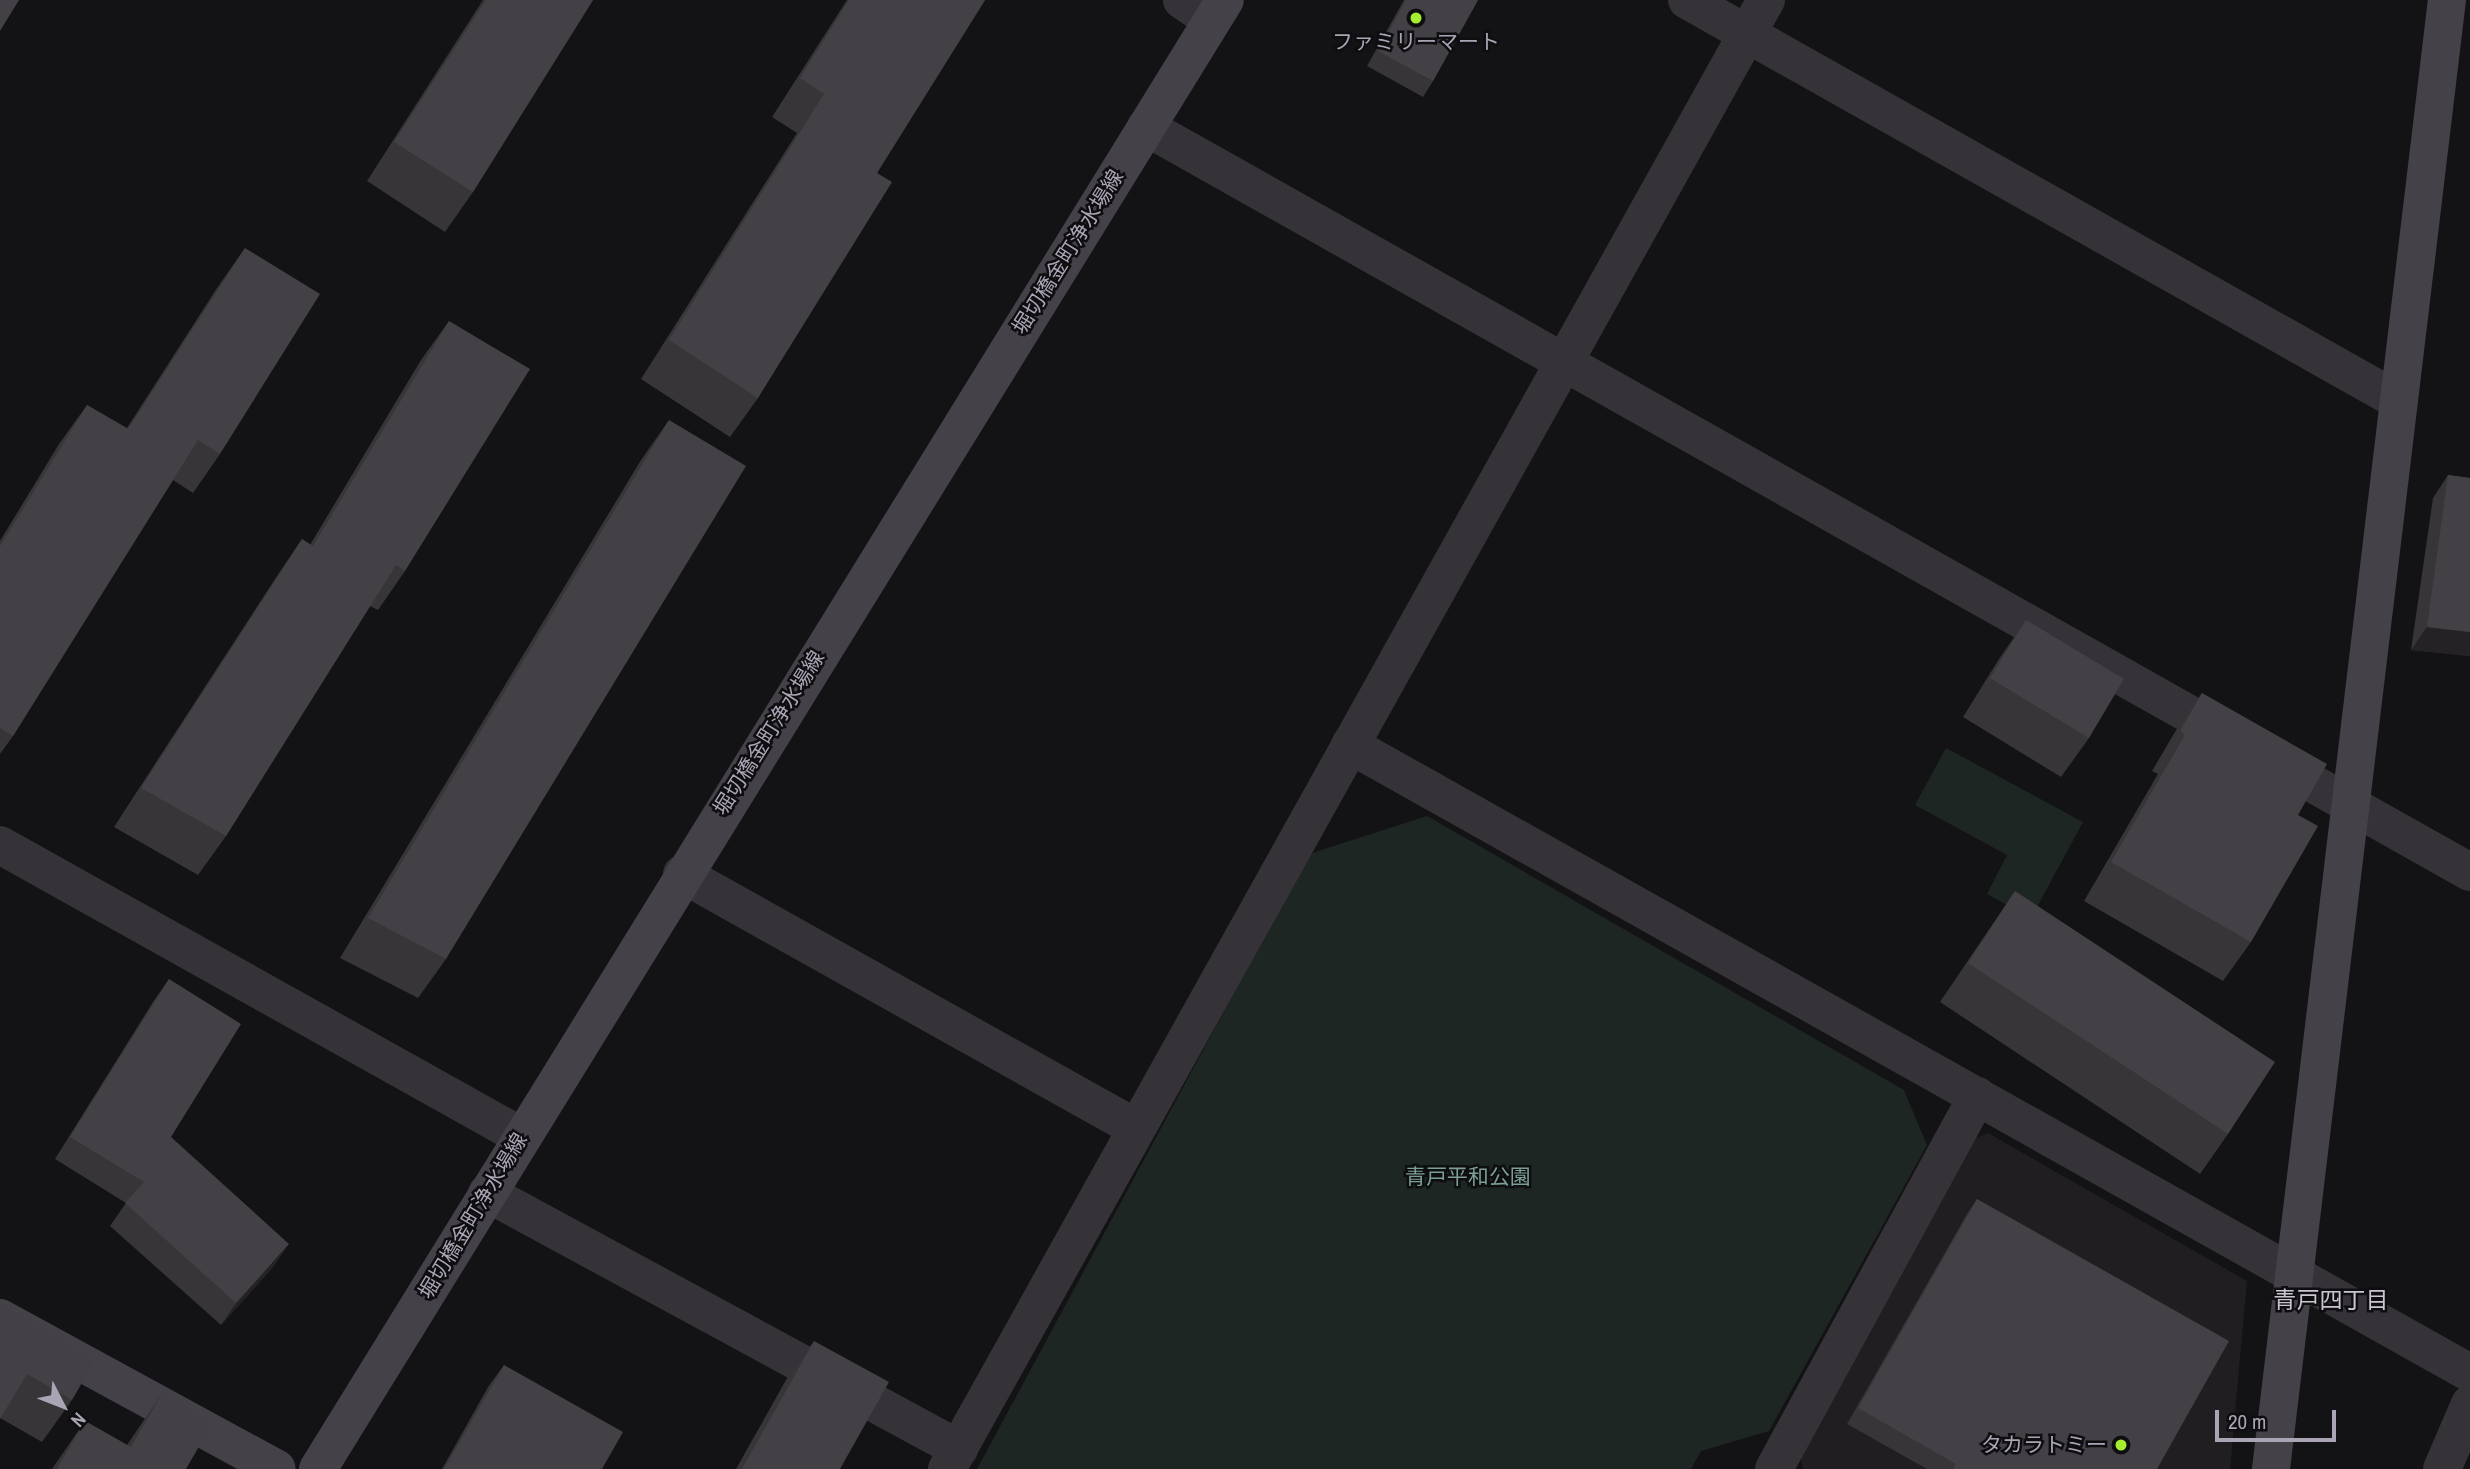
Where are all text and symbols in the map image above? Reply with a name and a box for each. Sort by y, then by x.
marker: ファミリーマート [1408,10,1424,26]
place label: ファミリーマート [1332,29,1500,55]
street label: 堀切橋金町浄水場線 [1007,165,1129,339]
street label: 堀切橋金町浄水場線 [708,646,830,820]
street label: 堀切橋金町浄水場線 [414,1129,532,1303]
park label: 青戸平和公園 [1405,1164,1531,1190]
district label: 青戸四丁目 [2274,1286,2388,1314]
north arrow [28,1371,98,1441]
scale bar [2218,1396,2339,1440]
text: N [65,1407,92,1433]
text: 20 m [2228,1407,2266,1436]
place label: タカラトミー [1981,1432,2107,1458]
marker: タカラトミー [2113,1437,2129,1453]

